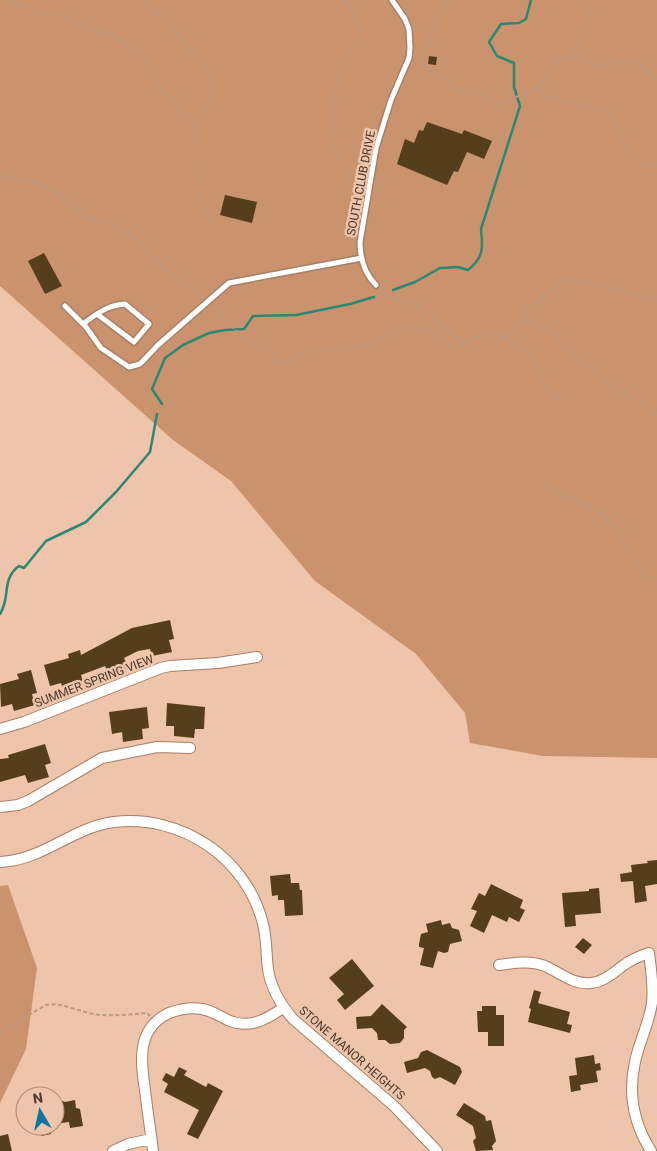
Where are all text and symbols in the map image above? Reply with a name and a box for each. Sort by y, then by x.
street label: SOUTH CLUB DRIVE [344,129,378,237]
street label: SUMMER SPRING VIEW [32,652,156,710]
street label: STONE MANOR HEIGHTS [296,1003,408,1103]
north arrow [15,1086,65,1136]
text: N [32,1089,44,1107]

